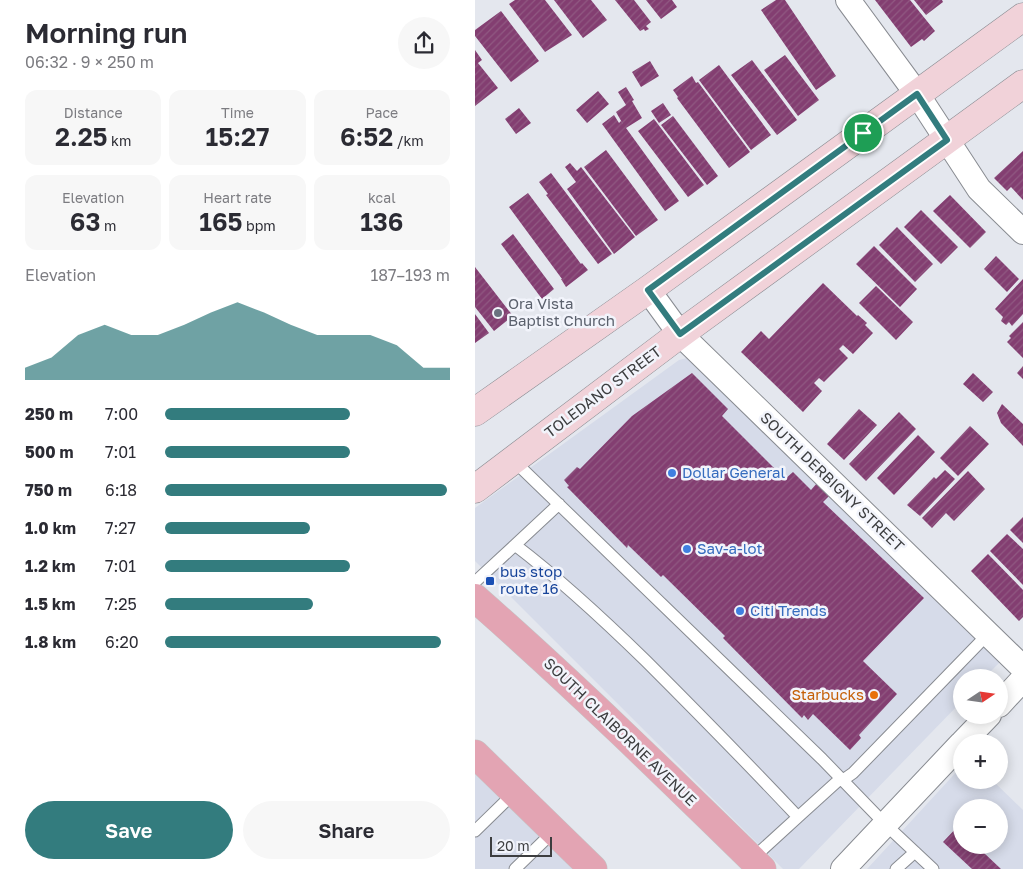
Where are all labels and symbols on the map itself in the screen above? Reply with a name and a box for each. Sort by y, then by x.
pin [842,112,884,154]
place label: Ora Vista Baptist Church [508,294,615,329]
marker: Ora Vista Baptist Church [492,307,504,319]
street label: TOLEDANO STREET [541,342,664,441]
street label: SOUTH DERBIGNY STREET [757,408,908,555]
place label: Dollar General [682,463,786,481]
marker: Dollar General [666,467,678,479]
place label: Sav-a-lot [697,539,762,557]
marker: Sav-a-lot [681,543,693,555]
place label: bus stop route 16 [500,562,562,597]
marker: bus stop route 16 [484,575,496,587]
place label: Citi Trends [750,601,827,619]
marker: Citi Trends [734,605,746,617]
street label: SOUTH CLAIBORNE AVENUE [541,654,701,809]
north arrow [953,669,1007,724]
place label: Starbucks [791,685,864,703]
marker: Starbucks [868,689,880,701]
scale bar [490,834,553,857]

